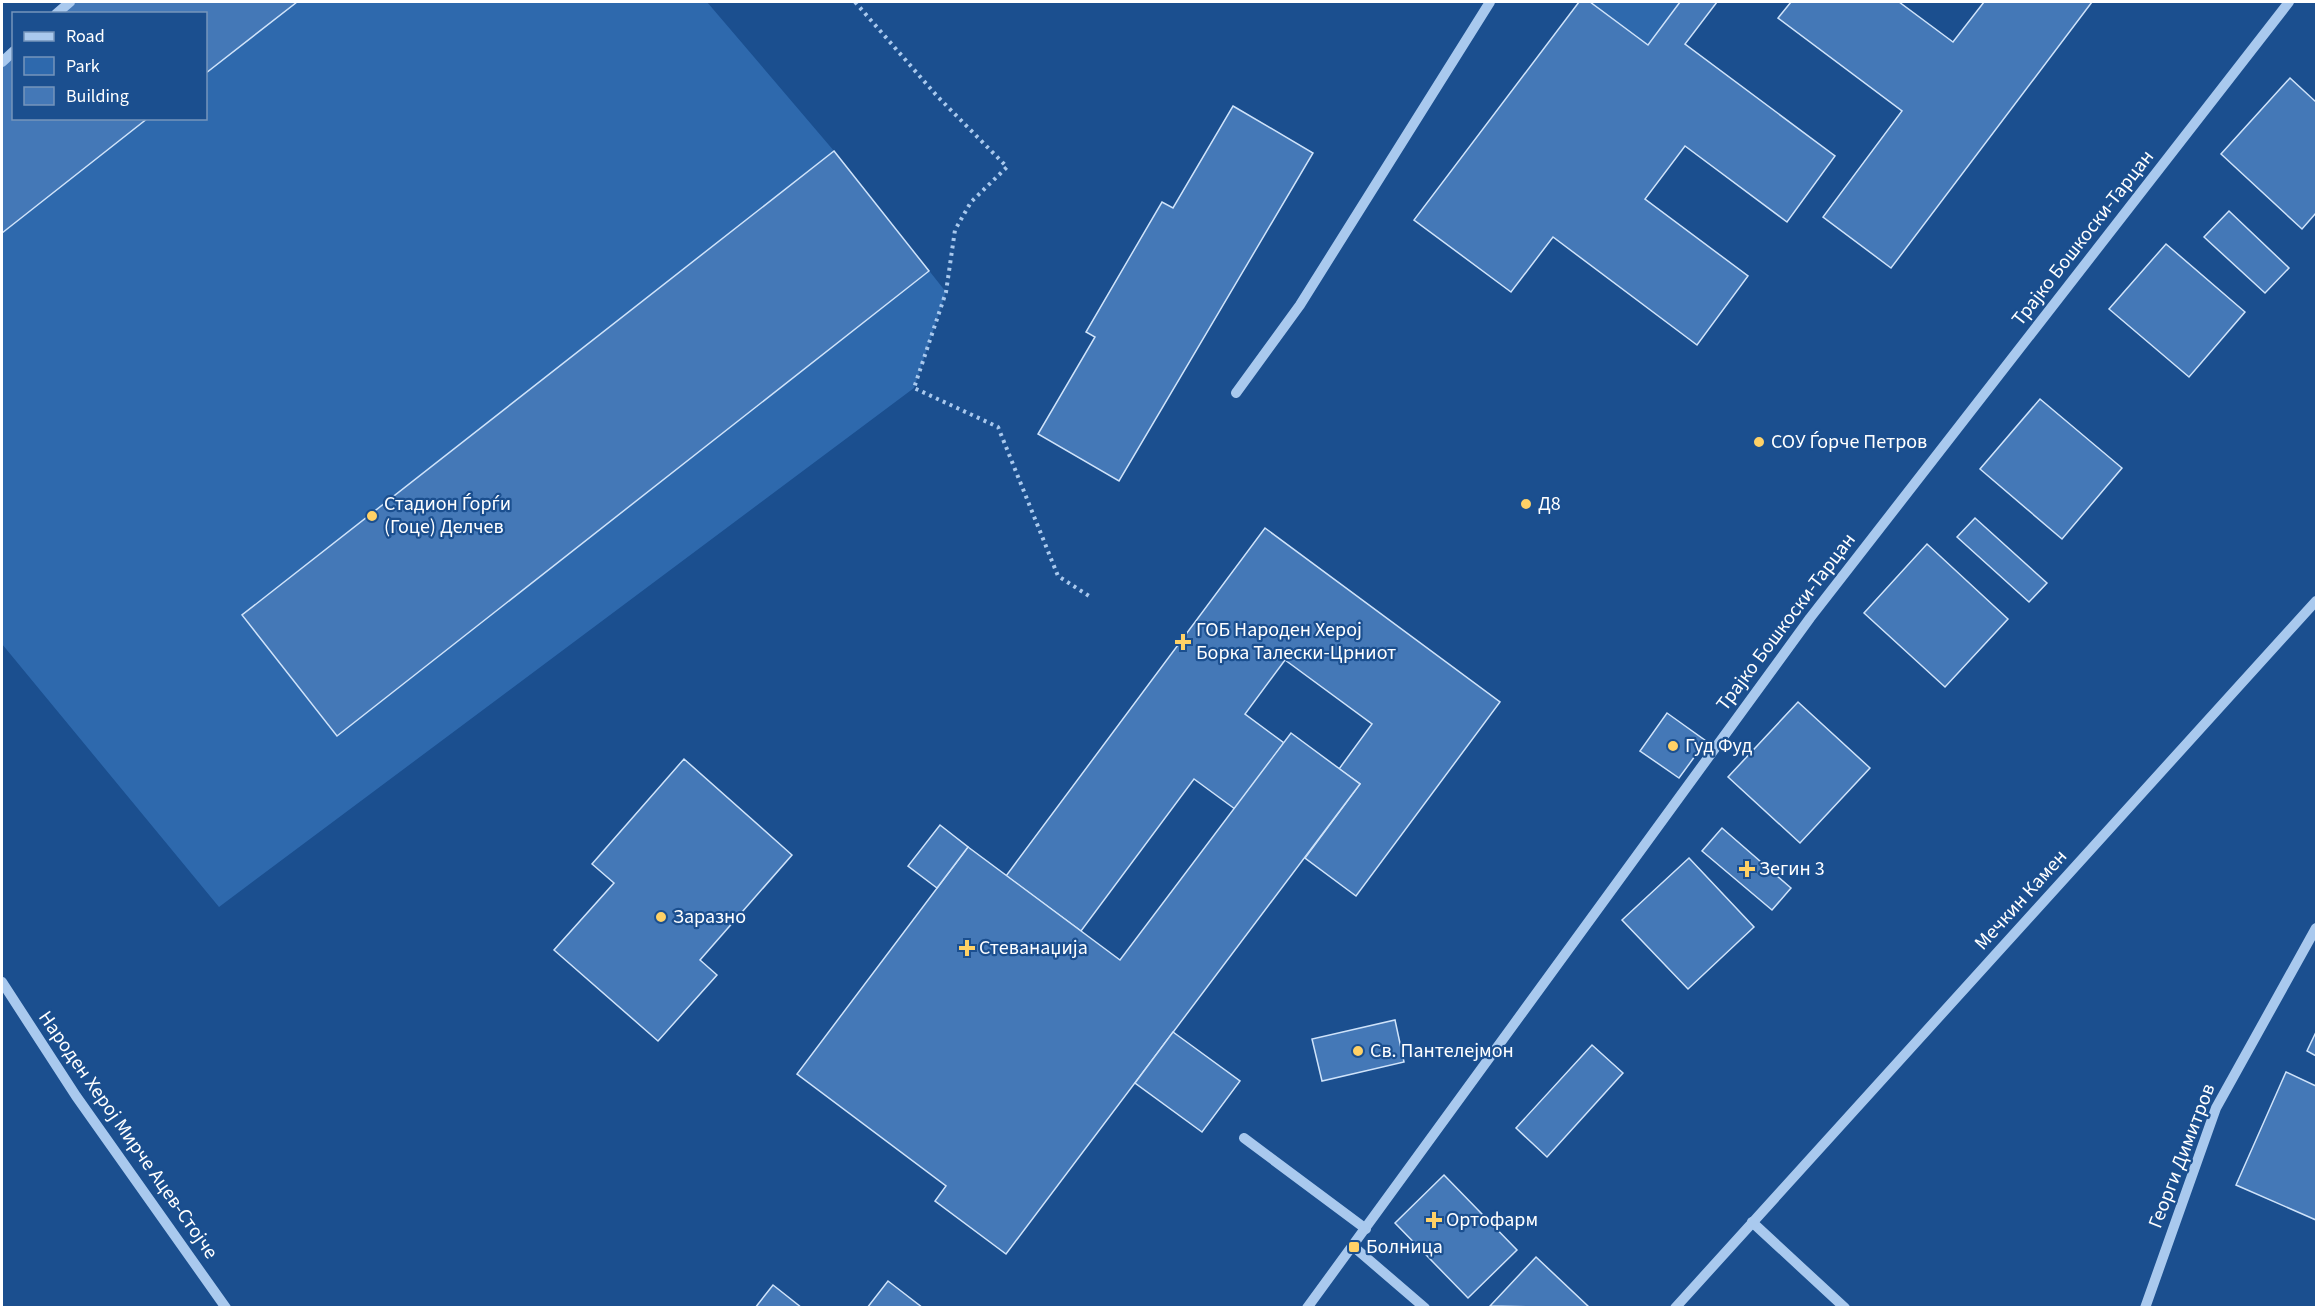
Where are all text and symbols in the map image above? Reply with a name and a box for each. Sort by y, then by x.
legend [12,12,207,120]
text: Road [66,24,105,49]
text: Park [66,54,100,79]
text: Building [66,84,129,109]
street label: Трајко Бошкоски-Тарцан [2005,144,2161,332]
place label: СОУ Ѓорче Петров [1771,428,1927,456]
marker: СОУ Ѓорче Петров [1752,435,1766,449]
place label: Стадион Ѓорѓи (Гоце) Делчев [384,490,511,541]
place label: Д8 [1538,490,1561,518]
marker: Д8 [1519,497,1533,511]
marker: Стадион Ѓорѓи (Гоце) Делчев [365,509,379,523]
street label: Трајко Бошкоски-Тарцан [1710,527,1862,717]
place label: ГОБ Народен Херој Борка Талески-Црниот [1196,616,1396,667]
marker: ГОБ Народен Херој Борка Талески-Црниот [1174,633,1192,651]
place label: Гуд Фуд [1685,732,1753,760]
marker: Гуд Фуд [1666,739,1680,753]
street label: Мечкин Камен [1968,844,2074,956]
place label: Зегин 3 [1759,855,1825,883]
marker: Зегин 3 [1740,862,1754,876]
place label: Заразно [673,903,746,931]
marker: Заразно [654,910,668,924]
place label: Стеванаџија [979,934,1088,962]
marker: Стеванаџија [960,941,974,955]
street label: Народен Херој Мирче Ацев-Стојче [31,1005,225,1265]
place label: Св. Пантелејмон [1370,1037,1514,1065]
marker: Св. Пантелејмон [1351,1044,1365,1058]
street label: Георги Димитров [2142,1080,2222,1232]
place label: Ортофарм [1446,1206,1538,1234]
marker: Ортофарм [1427,1213,1441,1227]
place label: Болница [1366,1233,1443,1261]
marker: Болница [1347,1240,1361,1254]

